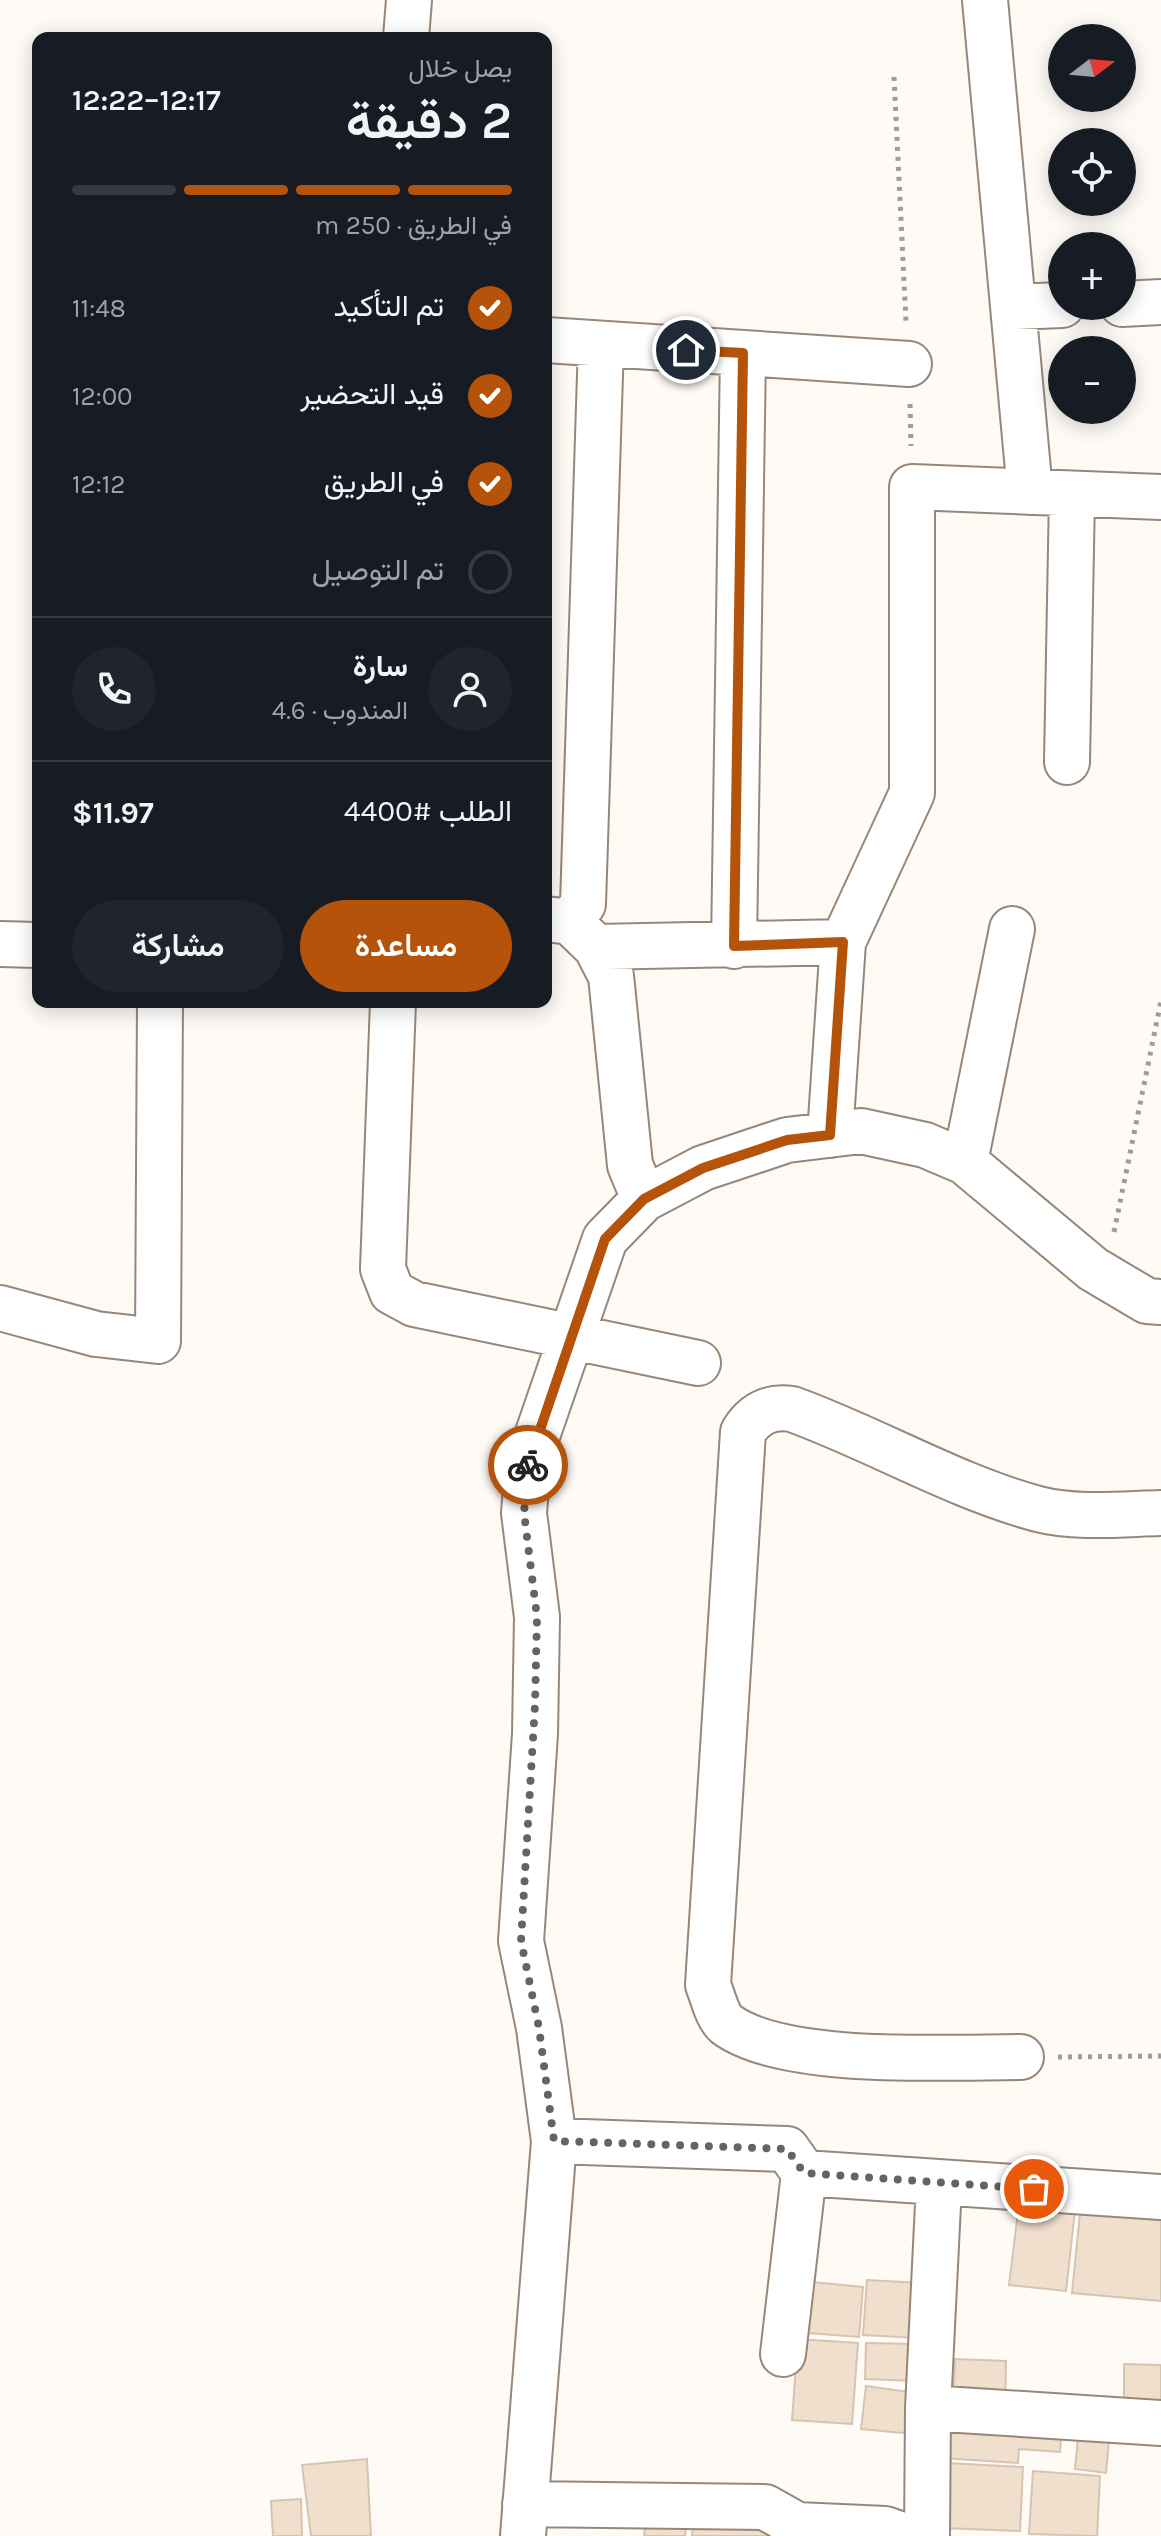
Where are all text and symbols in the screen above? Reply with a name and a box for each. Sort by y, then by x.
north arrow [1048,24,1136,112]
map controls [1048,24,1136,424]
text: يصل خلال [408,53,512,84]
text: 12:17–12:22 [72,82,221,118]
text: 2 دقيقة [346,90,512,151]
button: locate [1048,128,1136,216]
text: في الطريق · 250 m [315,210,512,241]
button: + [1048,232,1136,320]
icon: check [468,286,512,330]
text: تم التأكيد [334,288,444,324]
text: 11:48 [72,293,126,324]
pin [652,316,720,384]
icon: home [664,328,708,372]
button: − [1048,336,1136,424]
icon: check [468,374,512,418]
text: قيد التحضير [300,376,444,412]
text: 12:00 [72,381,133,412]
icon: check [468,462,512,506]
text: في الطريق [324,464,444,500]
text: 12:12 [72,469,125,500]
text: تم التوصيل [312,552,444,588]
button: phone [72,647,156,731]
button: person [428,647,512,731]
text: سارة [353,648,408,684]
text: المندوب · 4.6 [272,695,408,726]
text: الطلب #4400 [344,793,512,829]
text: $11.97 [72,795,154,831]
button: مشاركة [72,900,284,992]
button: مساعدة [300,900,512,992]
courier [488,1425,568,1505]
icon: bike [506,1443,550,1487]
pin [1000,2155,1068,2223]
icon: bag [1012,2167,1056,2211]

